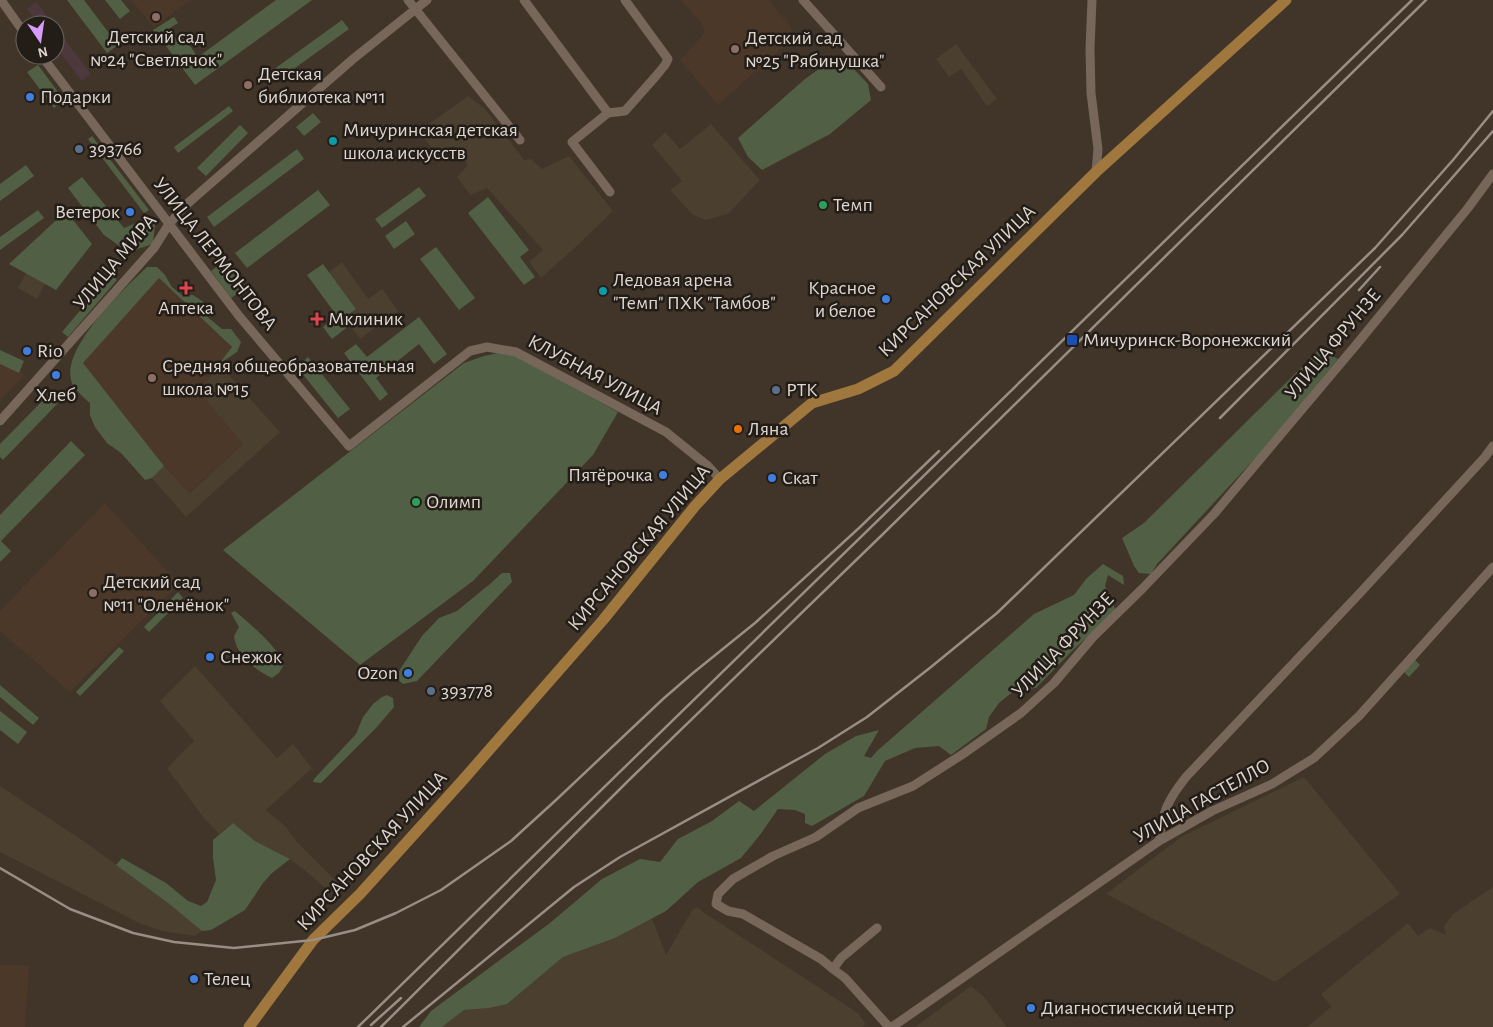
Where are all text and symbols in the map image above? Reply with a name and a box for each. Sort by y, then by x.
marker: Детский сад №24 "Светлячок" [150,11,162,23]
north arrow [15,15,65,65]
place label: Детский сад №24 "Светлячок" [90,27,222,70]
place label: Детский сад №25 "Рябинушка" [745,28,885,71]
marker: Детский сад №25 "Рябинушка" [729,43,741,55]
text: N [36,44,49,60]
place label: Детская библиотека №11 [258,64,386,107]
marker: Детская библиотека №11 [242,79,254,91]
place label: Подарки [40,87,111,107]
marker: Подарки [24,91,36,103]
place label: Мичуринская детская школа искусств [343,120,518,163]
marker: Мичуринская детская школа искусств [327,135,339,147]
place label: 393766 [89,139,142,159]
marker: 393766 [73,143,85,155]
street label: УЛИЦА ЛЕРМОНТОВА [149,174,281,334]
place label: Темп [833,195,873,215]
marker: Темп [817,199,829,211]
street label: КИРСАНОВСКАЯ УЛИЦА [875,201,1039,361]
place label: Ветерок [55,202,120,222]
marker: Ветерок [124,206,136,218]
street label: УЛИЦА МИРА [70,210,161,313]
place label: Ледовая арена "Темп" ПХК "Тамбов" [613,270,776,313]
place label: Красное и белое [808,278,876,321]
marker: Аптека [180,282,192,294]
marker: Ледовая арена "Темп" ПХК "Тамбов" [597,285,609,297]
street label: УЛИЦА ФРУНЗЕ [1281,285,1385,403]
marker: Красное и белое [880,293,892,305]
place label: Аптека [158,298,214,318]
place label: Мклиник [328,309,403,329]
marker: Мклиник [310,312,324,326]
place label: Мичуринск-Воронежский [1083,330,1291,350]
street label: КЛУБНАЯ УЛИЦА [525,331,666,419]
marker: Мичуринск-Воронежский [1065,333,1079,347]
place label: Rio [37,341,63,361]
marker: Rio [21,345,33,357]
place label: Средняя общеобразовательная школа №15 [162,356,415,399]
marker: Хлеб [50,369,62,381]
marker: Средняя общеобразовательная школа №15 [146,372,158,384]
place label: РТК [786,380,818,400]
marker: РТК [770,384,782,396]
place label: Хлеб [36,385,76,405]
place label: Ляна [748,419,789,439]
marker: Ляна [732,423,744,435]
street label: КИРСАНОВСКАЯ УЛИЦА [564,461,714,635]
place label: Пятёрочка [568,465,653,485]
place label: Скат [782,468,819,488]
marker: Пятёрочка [657,469,669,481]
marker: Скат [766,472,778,484]
place label: Олимп [426,492,481,512]
marker: Олимп [410,496,422,508]
place label: Детский сад №11 "Оленёнок" [103,572,229,615]
marker: Детский сад №11 "Оленёнок" [87,587,99,599]
street label: УЛИЦА ФРУНЗЕ [1008,589,1118,701]
place label: Снежок [220,647,282,667]
marker: Снежок [204,651,216,663]
place label: Ozon [357,663,398,683]
marker: Ozon [402,667,414,679]
place label: 393778 [441,681,493,701]
marker: 393778 [425,685,437,697]
street label: УЛИЦА ГАСТЕЛЛО [1130,755,1274,847]
street label: КИРСАНОВСКАЯ УЛИЦА [293,767,451,934]
place label: Телец [204,969,251,989]
marker: Телец [188,973,200,985]
place label: Диагностический центр [1041,998,1234,1018]
marker: Диагностический центр [1025,1002,1037,1014]

